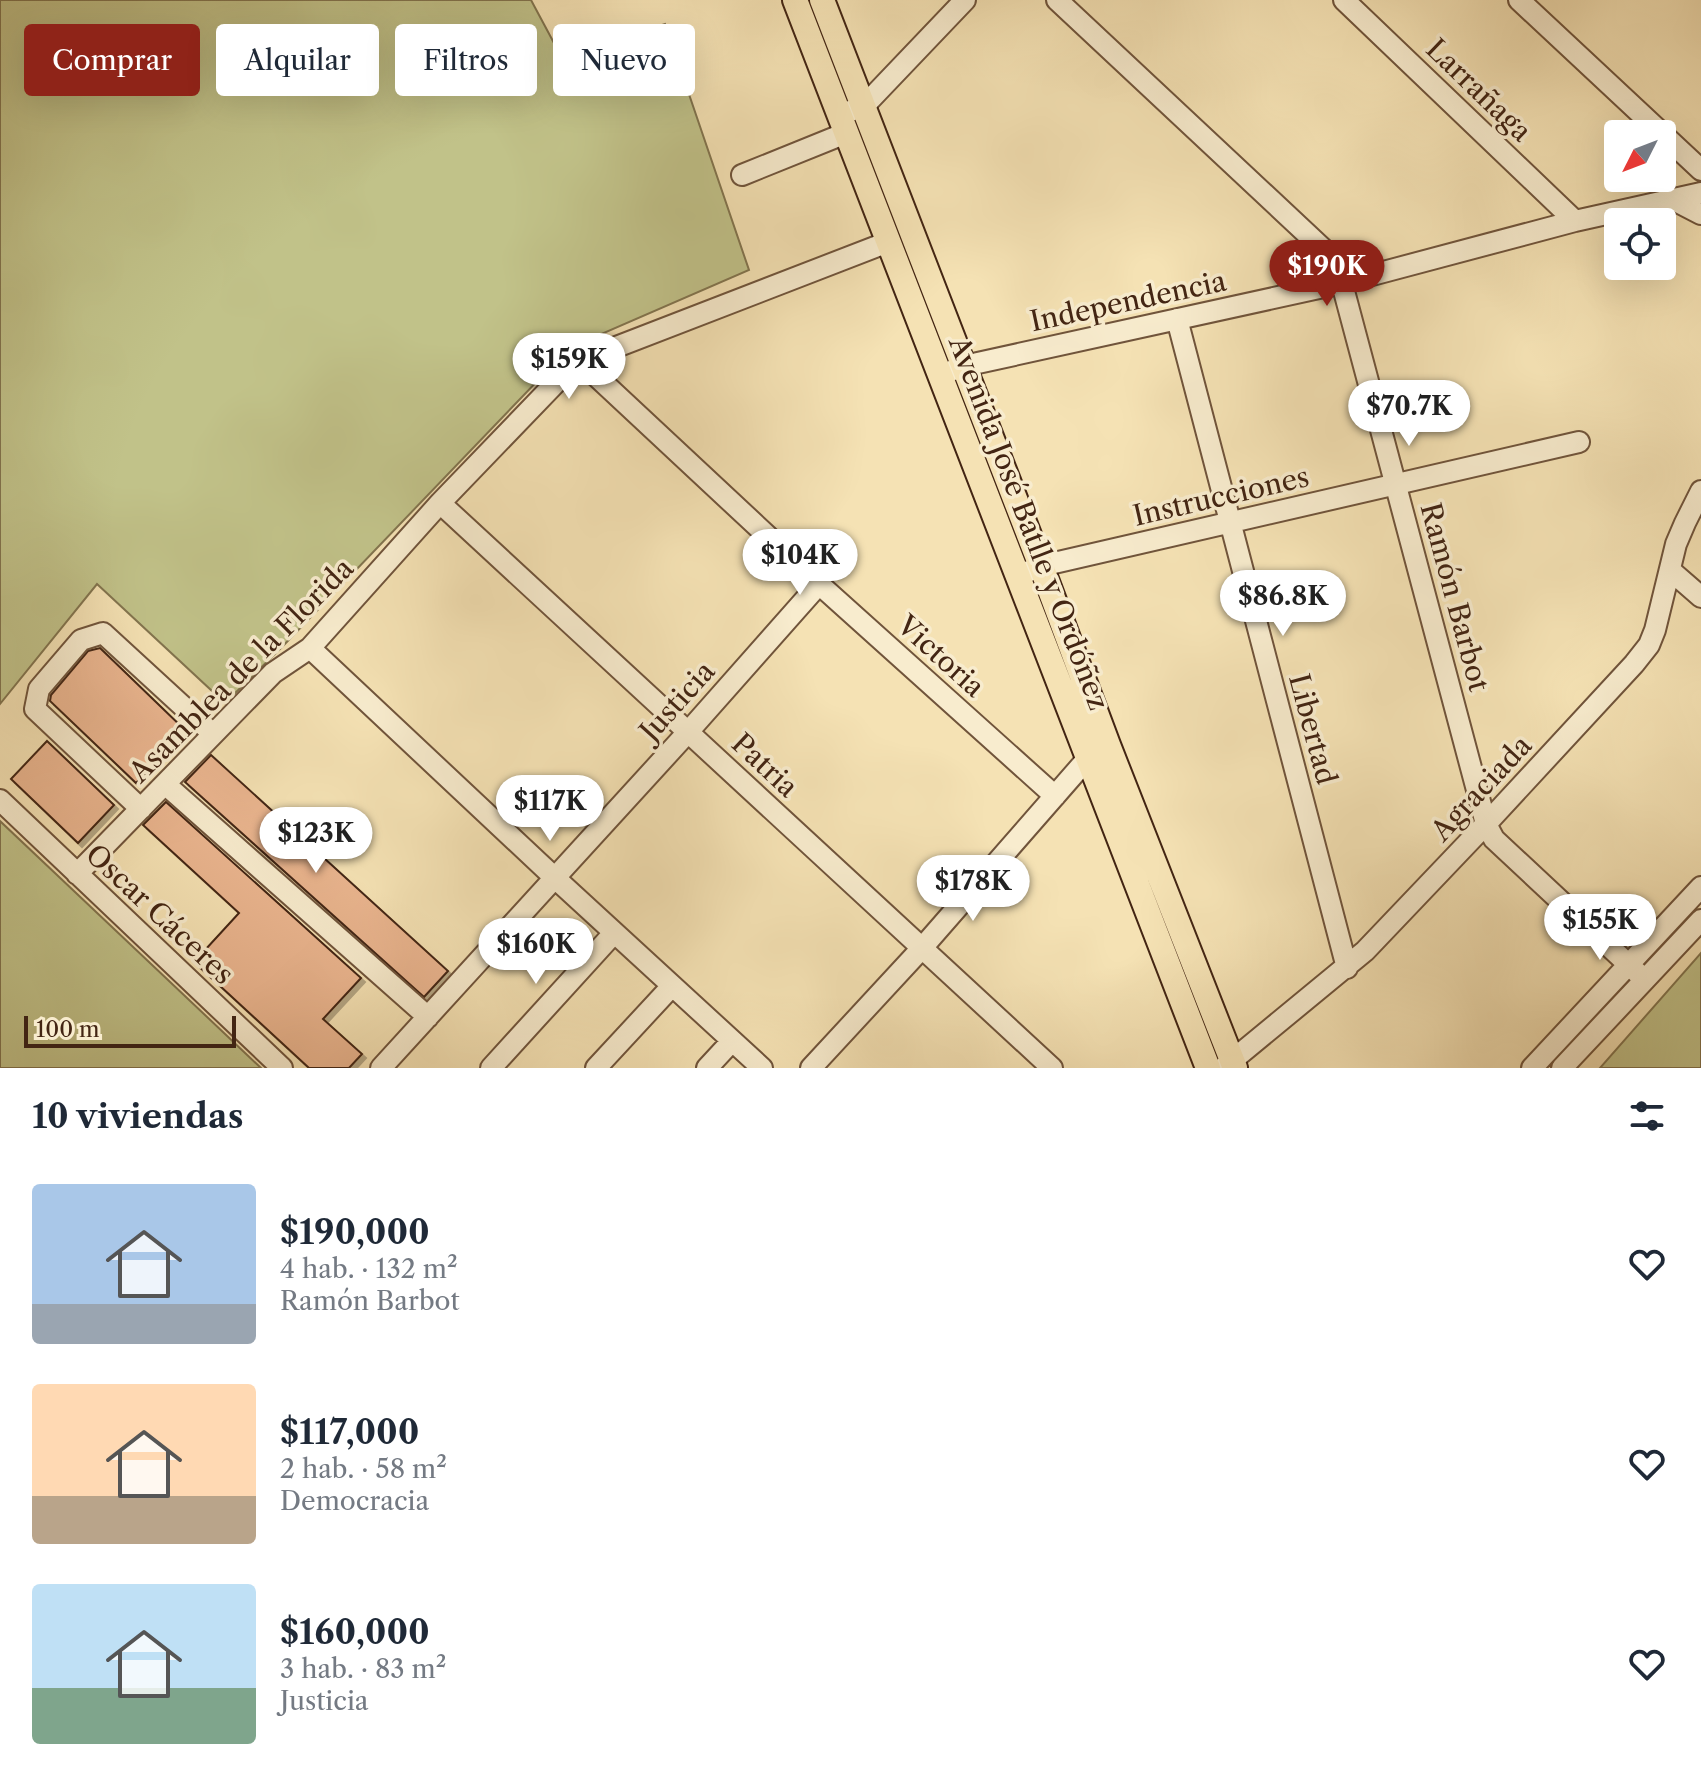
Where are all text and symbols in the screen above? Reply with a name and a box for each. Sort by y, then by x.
chip: Comprar [24,24,200,96]
chip: Alquilar [216,24,379,96]
chip: Filtros [395,24,537,96]
chip: Nuevo [553,24,695,96]
street label: Larrañaga [1419,32,1539,148]
north arrow [1604,120,1676,192]
map controls [1604,120,1676,280]
button: locate [1604,208,1676,280]
pin: $190K [1271,240,1383,308]
text: $190K [1287,250,1367,282]
street label: Independencia [1027,264,1229,338]
street label: Avenida José Batlle y Ordóñez [942,330,1116,715]
pin: $159K [513,333,625,401]
text: $159K [531,343,607,375]
pin: $70.7K [1344,380,1474,448]
text: $70.7K [1366,390,1452,422]
street label: Instrucciones [1130,459,1312,533]
street label: Ramón Barbot [1414,499,1496,695]
pin: $104K [744,529,856,597]
text: $104K [761,539,839,571]
street label: Asamblea de la Florida [121,551,360,790]
pin: $86.8K [1218,570,1348,638]
text: $86.8K [1238,580,1328,612]
street label: Victoria [890,607,992,704]
street label: Justicia [630,654,722,751]
street label: Libertad [1282,670,1344,788]
street label: Patria [725,726,805,804]
street label: Agraciada [1423,728,1538,848]
pin: $117K [494,775,606,843]
text: $117K [514,785,586,817]
pin: $123K [260,807,372,875]
text: $123K [277,817,355,849]
street label: Oscar Cáceres [79,837,241,991]
pin: $178K [917,855,1029,923]
text: $178K [935,865,1011,897]
pin: $155K [1544,894,1656,962]
text: $155K [1562,904,1638,936]
pin: $160K [480,918,592,986]
text: $160K [496,928,576,960]
scale bar [24,1012,236,1048]
text: 100 m [36,1016,99,1043]
icon: filters [1625,1094,1669,1138]
text: 10 viviendas [32,1095,243,1137]
text: $190,000 [280,1211,430,1253]
icon: home [96,1216,192,1312]
icon: heart [1625,1242,1669,1286]
text: 4 hab. · 132 m² [280,1253,458,1285]
text: Ramón Barbot [280,1285,460,1317]
text: $117,000 [280,1411,419,1453]
icon: home [96,1416,192,1512]
icon: heart [1625,1442,1669,1486]
text: 2 hab. · 58 m² [280,1453,447,1485]
text: Democracia [280,1485,429,1517]
text: $160,000 [280,1611,430,1653]
icon: home [96,1616,192,1712]
icon: heart [1625,1642,1669,1686]
text: 3 hab. · 83 m² [280,1653,446,1685]
text: Justicia [280,1685,369,1717]

